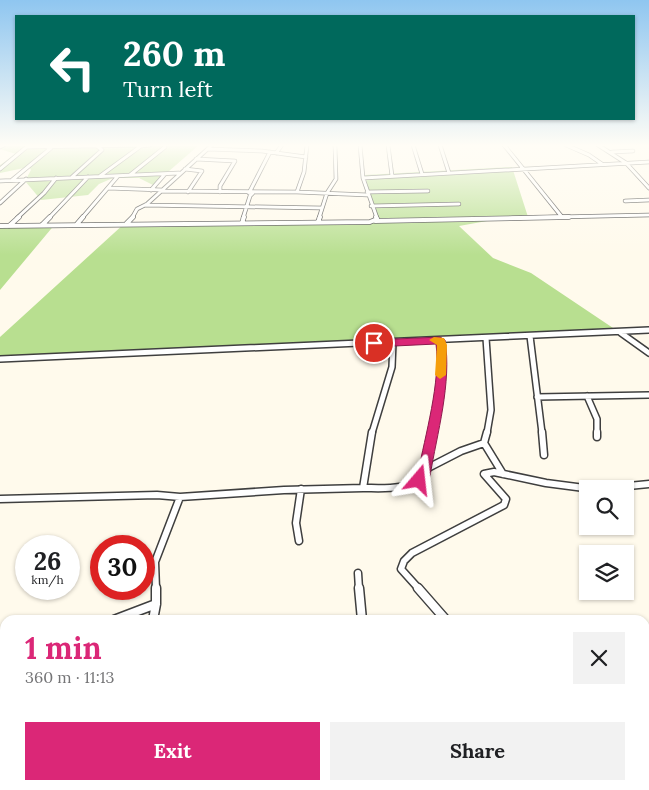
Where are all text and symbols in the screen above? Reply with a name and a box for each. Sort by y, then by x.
text: 260 m [123,31,225,76]
icon: left [40,35,105,100]
text: Turn left [123,75,213,103]
pin [353,322,395,364]
icon: arrive [360,329,388,357]
position arrow [392,453,444,505]
map controls [579,480,634,600]
button: search [579,480,634,535]
speed limit sign: 30 [90,535,155,600]
text: 26 [34,545,61,577]
button: layers [579,545,634,600]
text: km/h [31,572,64,587]
text: 1 min [25,629,102,667]
button: close [573,632,625,684]
text: 360 m · 11:13 [25,667,114,687]
button: Exit [25,722,320,780]
button: Share [330,722,625,780]

